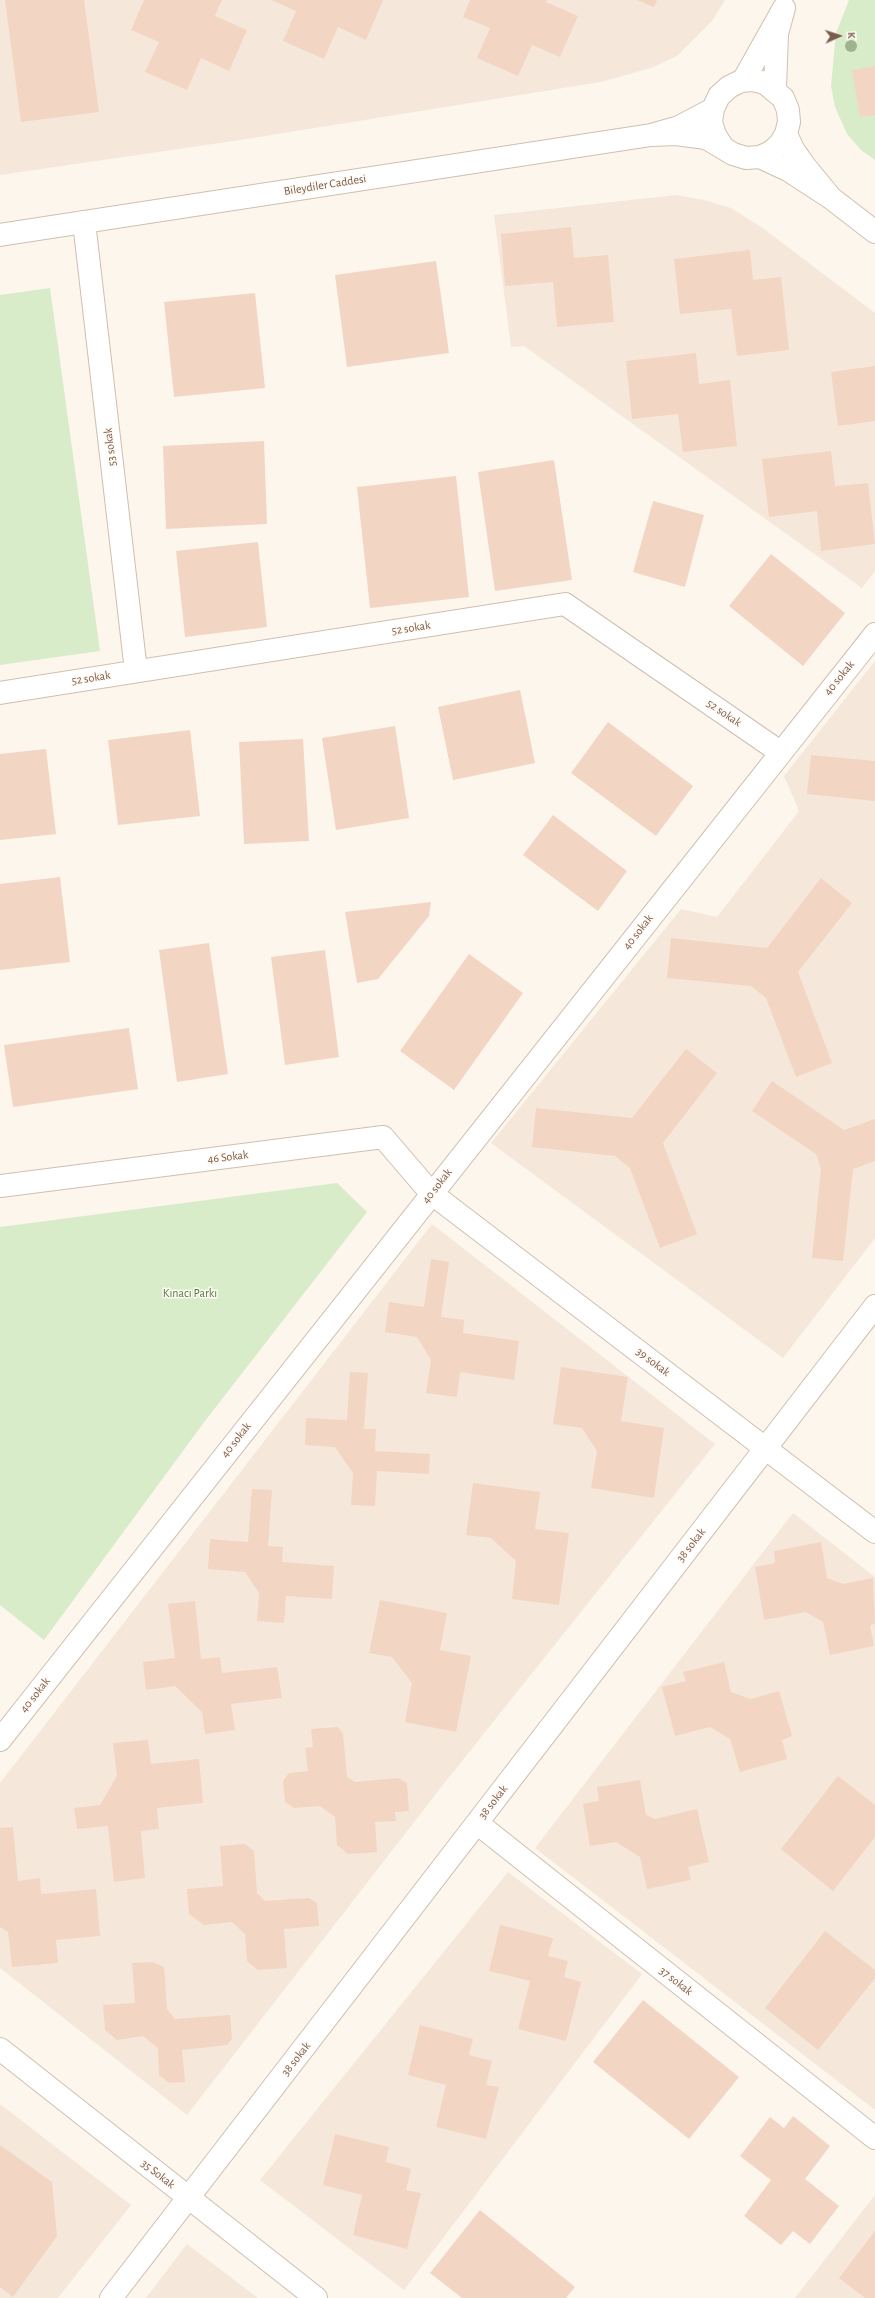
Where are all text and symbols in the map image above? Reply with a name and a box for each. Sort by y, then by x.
north arrow [819,16,859,56]
text: K [846,32,857,39]
street label: Bileydiler Caddesi [283,171,367,199]
street label: 53 sokak [101,427,119,467]
street label: 52 sokak [391,618,431,638]
street label: 40 sokak [821,658,857,698]
street label: 52 sokak [71,668,111,688]
street label: 52 sokak [704,696,744,730]
street label: 40 sokak [620,912,656,952]
street label: 46 Sokak [207,1147,249,1167]
street label: 40 sokak [419,1166,455,1206]
park label: Kınacı Parkı [163,1286,217,1300]
street label: 39 sokak [633,1344,673,1380]
street label: 40 sokak [218,1420,254,1460]
street label: 38 sokak [673,1525,709,1565]
street label: 40 sokak [17,1675,53,1715]
street label: 38 sokak [475,1782,511,1822]
street label: 37 sokak [656,1963,696,1999]
street label: 38 sokak [278,2039,314,2079]
street label: 35 Sokak [138,2156,178,2192]

